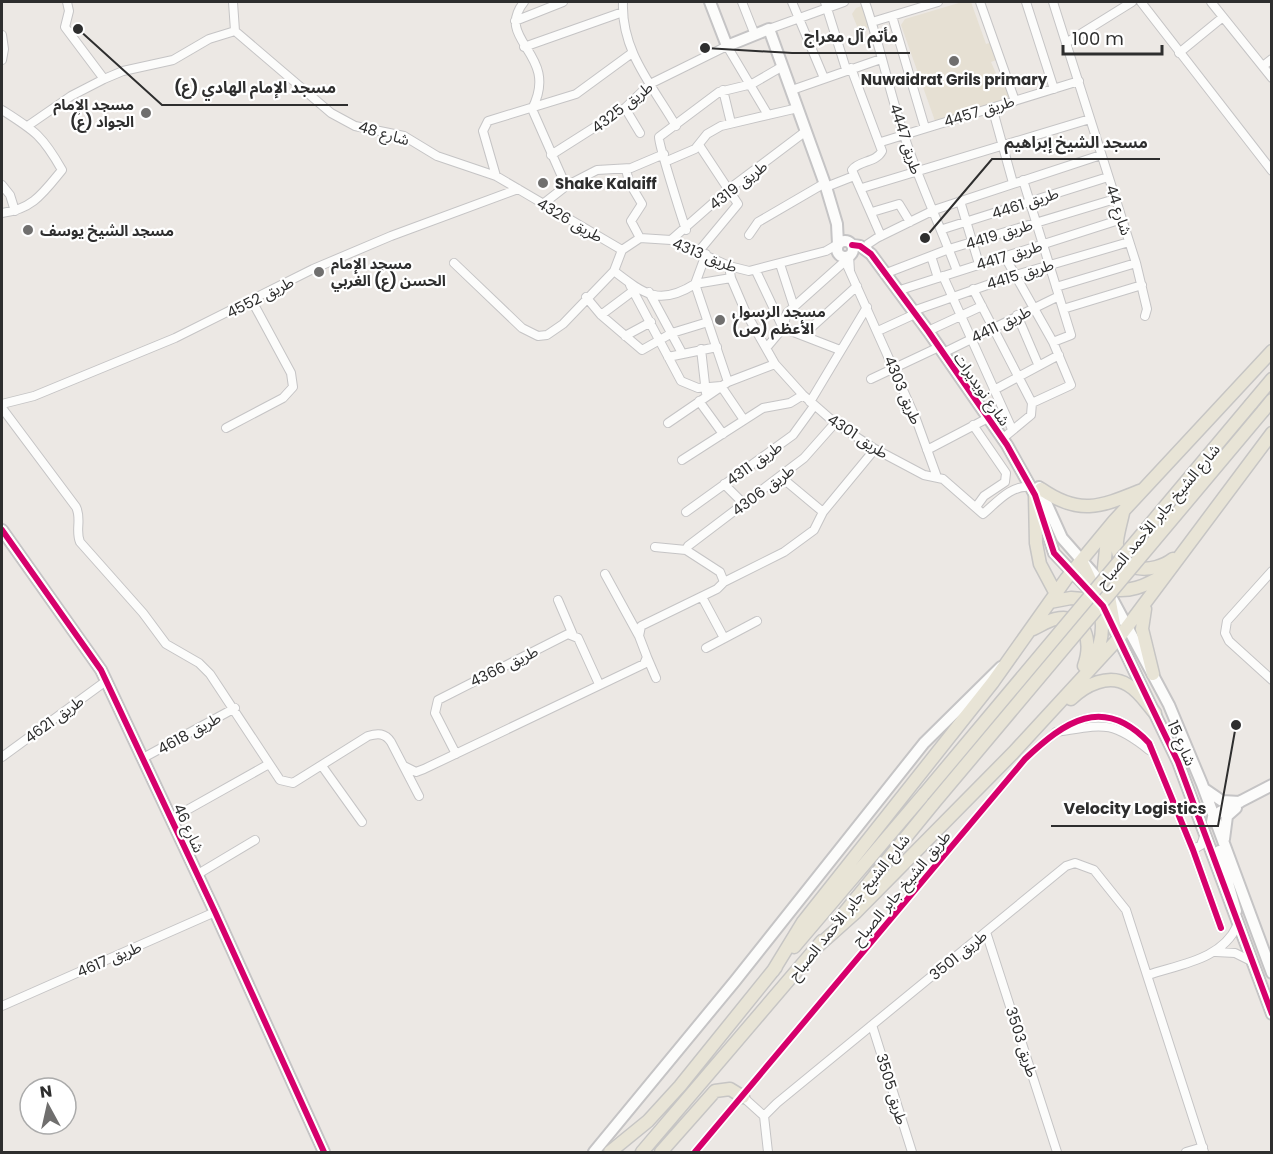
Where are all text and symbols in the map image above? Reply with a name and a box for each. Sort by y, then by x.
scale bar [1063,18,1162,56]
callout: مأتم آل معراج [792,19,910,53]
text: مأتم آل معراج [804,25,898,49]
text: 100 m [1072,26,1124,51]
marker: Nuwaidrat Grils primary [947,54,961,68]
place label: Nuwaidrat Grils primary [861,69,1048,90]
callout: مسجد الإمام الهادي (ع) [162,71,348,105]
text: مسجد الإمام الهادي (ع) [174,76,336,101]
street label: طريق 4325 [587,76,657,138]
street label: طريق 4457 [941,90,1017,132]
place label: مسجد الإمام الجواد (ع) [53,94,134,133]
street label: طريق 4447 [885,101,927,177]
marker: مسجد الإمام الجواد (ع) [139,106,153,120]
street label: شارع 48 [355,116,412,152]
callout: مسجد الشيخ إبراهيم [992,125,1160,159]
text: مسجد الشيخ إبراهيم [1004,131,1148,155]
street label: طريق 4319 [704,156,772,214]
place label: Shake Kalaiff [555,173,657,194]
marker: Shake Kalaiff [536,176,550,190]
street label: طريق 4461 [989,182,1061,224]
street label: شارع 44 [1099,182,1137,239]
street label: طريق 4326 [533,193,607,247]
street label: طريق 4419 [963,214,1035,254]
place label: مسجد الشيخ يوسف [40,220,174,242]
marker: مسجد الشيخ يوسف [21,223,35,237]
street label: طريق 4313 [669,232,741,278]
street label: طريق 4417 [973,235,1045,275]
place label: مسجد الإمام الحسن (ع) الغربي [331,253,446,292]
street label: طريق 4415 [984,254,1056,294]
marker: مسجد الإمام الحسن (ع) الغربي [312,265,326,279]
street label: طريق 4552 [223,271,297,323]
street label: طريق 4411 [967,300,1035,348]
place label: مسجد الرسول الأعظم (ص) [732,301,826,340]
marker: مسجد الرسول الأعظم (ص) [713,313,727,327]
street label: شارع نويديرات [947,348,1015,431]
street label: طريق 4303 [879,352,927,428]
street label: طريق 4301 [823,408,893,464]
street label: طريق 4311 [722,436,786,490]
street label: شارع الشيخ جابر الأحمد الصباح [1091,439,1226,594]
street label: طريق 4306 [727,460,799,520]
street label: طريق 4366 [466,640,542,692]
street label: طريق 4621 [20,690,88,748]
street label: طريق 4618 [154,707,224,759]
street label: شارع 15 [1161,717,1201,770]
callout: Velocity Logistics [1051,792,1218,826]
text: Velocity Logistics [1063,797,1207,820]
street label: شارع 46 [167,800,210,857]
street label: طريق الشيخ جابر الصباح [847,826,957,951]
street label: شارع الشيخ جابر الأحمد الصباح [783,829,916,986]
street label: طريق 3501 [925,925,991,985]
street label: طريق 4617 [73,936,145,982]
street label: طريق 3503 [1001,1004,1043,1080]
street label: طريق 3505 [871,1051,913,1127]
north arrow [18,1076,78,1136]
text: N [38,1079,54,1104]

